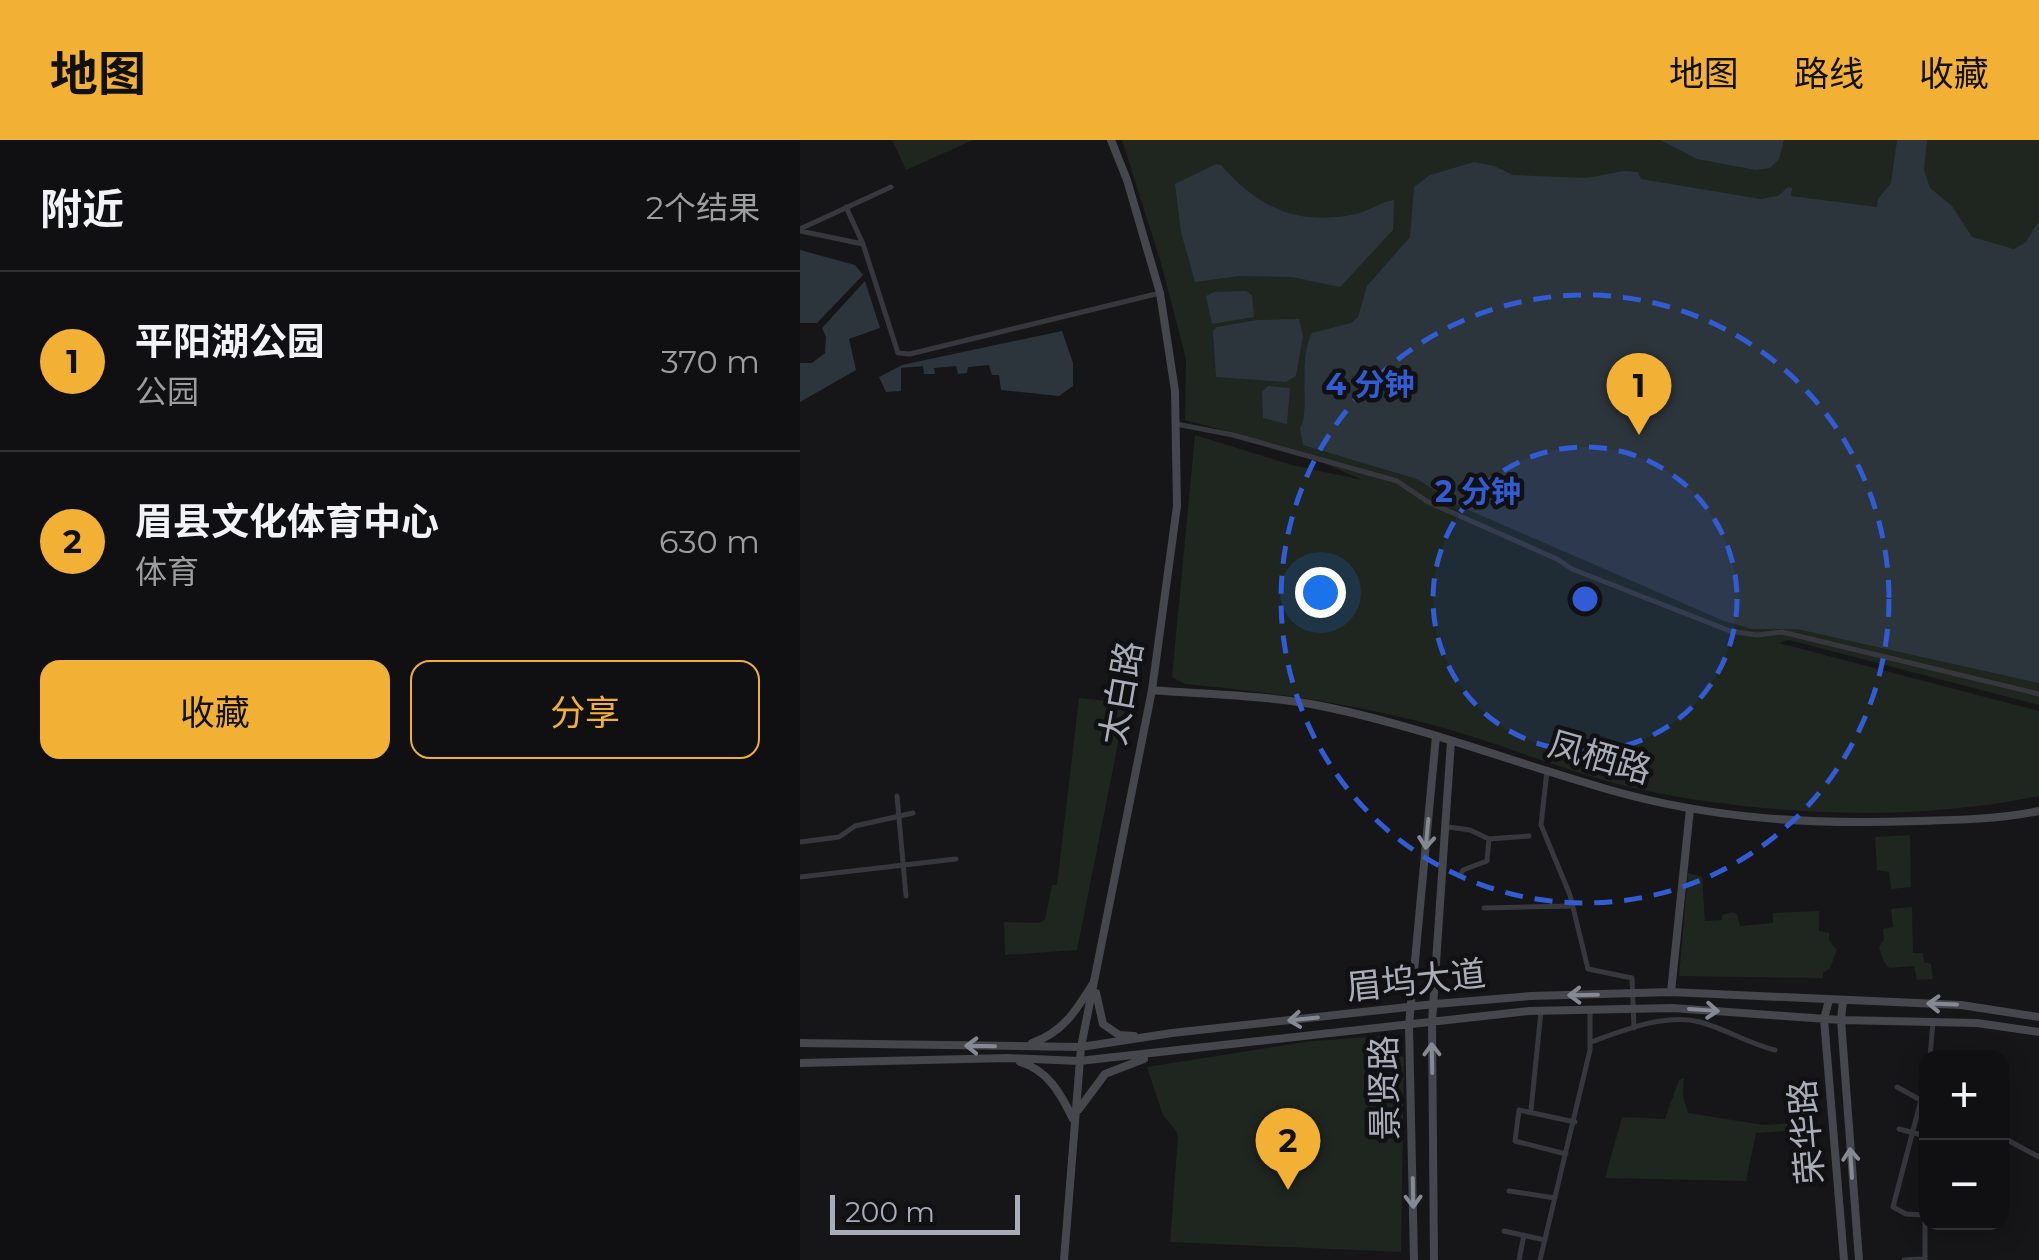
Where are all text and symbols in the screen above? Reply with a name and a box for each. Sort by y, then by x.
text: 地图 [50,45,146,103]
text: 地图 [1669,52,1739,95]
text: 路线 [1794,52,1864,95]
text: 收藏 [1919,52,1989,95]
text: 附近 [40,183,124,235]
text: 2个结果 [646,188,760,227]
text: 平阳湖公园 [135,318,325,365]
text: 1 [66,342,79,381]
text: 370 m [661,342,760,381]
pin: 1 [1606,352,1672,435]
text: 4 分钟 [1325,366,1415,403]
text: 公园 [135,372,199,411]
text: 2 分钟 [1435,473,1521,510]
text: 眉县文化体育中心 [135,498,439,545]
text: 2 [63,522,82,561]
text: 630 m [659,522,760,561]
text: 体育 [135,552,199,591]
your location [1295,567,1346,618]
centre of rings [1567,581,1603,617]
street label: 太白路 [1091,638,1151,748]
button: 收藏 [40,660,390,759]
button: 分享 [410,660,760,759]
street label: 凤栖路 [1544,722,1656,792]
one-way arrow [1418,817,1437,849]
street label: 眉坞大道 [1344,951,1488,1009]
one-way arrow [1567,985,1599,1004]
one-way arrow [1927,995,1959,1014]
one-way arrow [1687,1001,1719,1020]
one-way arrow [1288,1010,1320,1029]
street label: 景贤路 [1362,1035,1406,1141]
one-way arrow [965,1036,997,1055]
one-way arrow [1422,1042,1442,1074]
map controls [1919,1050,2009,1230]
button: + [1919,1050,2009,1140]
street label: 荣华路 [1780,1078,1832,1186]
pin: 2 [1256,1108,1320,1190]
button: − [1919,1140,2009,1230]
one-way arrow [1841,1147,1860,1179]
one-way arrow [1403,1176,1422,1208]
scale bar [830,1190,1020,1234]
text: 200 m [845,1195,935,1229]

